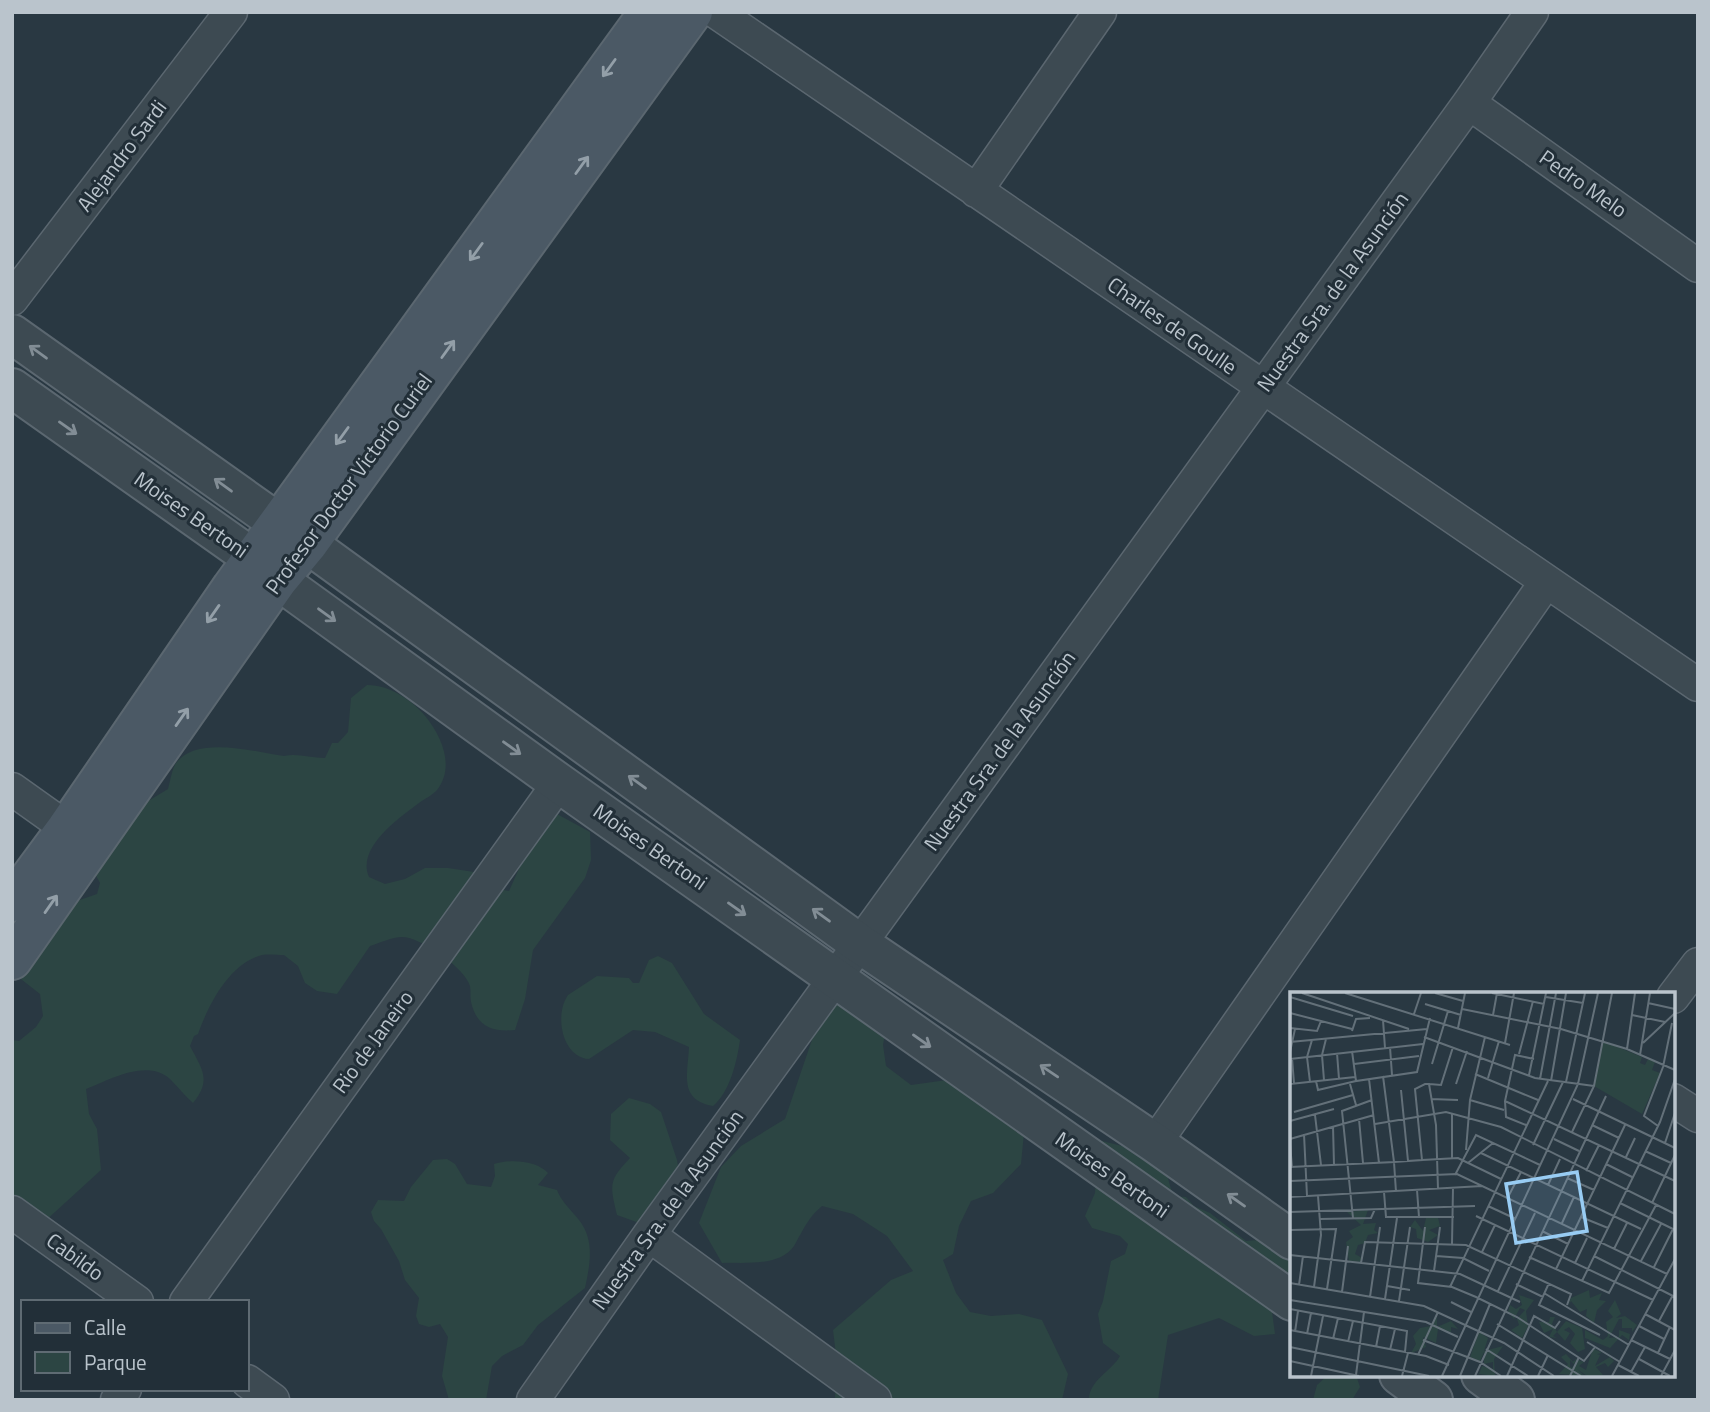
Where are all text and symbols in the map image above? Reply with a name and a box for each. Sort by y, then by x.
one-way arrow [602,58,617,77]
street label: Alejandro Sardi [68,93,174,218]
street label: Pedro Melo [1533,141,1634,225]
one-way arrow [575,156,589,175]
street label: Nuestra Sra. de la Asunción [1248,185,1416,398]
one-way arrow [468,242,483,261]
street label: Charles de Goulle [1101,268,1244,382]
one-way arrow [441,340,456,359]
one-way arrow [29,345,48,360]
street label: Profesor Doctor Victorio Curiel [257,366,439,601]
one-way arrow [58,421,77,435]
one-way arrow [335,426,349,445]
street label: Moises Bertoni [128,463,255,565]
one-way arrow [214,478,233,492]
one-way arrow [206,604,220,623]
one-way arrow [317,608,336,623]
street label: Nuestra Sra. de la Asunción [915,644,1083,857]
one-way arrow [175,708,189,727]
one-way arrow [502,741,521,756]
one-way arrow [628,774,646,789]
street label: Moises Bertoni [587,795,714,897]
one-way arrow [44,895,58,914]
one-way arrow [727,902,746,916]
one-way arrow [812,908,831,922]
street label: Rio de Janeiro [324,983,421,1100]
inset map [1290,992,1675,1377]
one-way arrow [912,1034,931,1048]
one-way arrow [1040,1064,1059,1078]
street label: Nuestra Sra. de la Asunción [583,1103,751,1316]
street label: Moises Bertoni [1049,1123,1176,1225]
one-way arrow [1227,1193,1246,1208]
street label: Cabildo [40,1224,111,1288]
legend [21,1300,248,1391]
text: Calle [84,1311,126,1343]
text: Parque [84,1346,147,1378]

